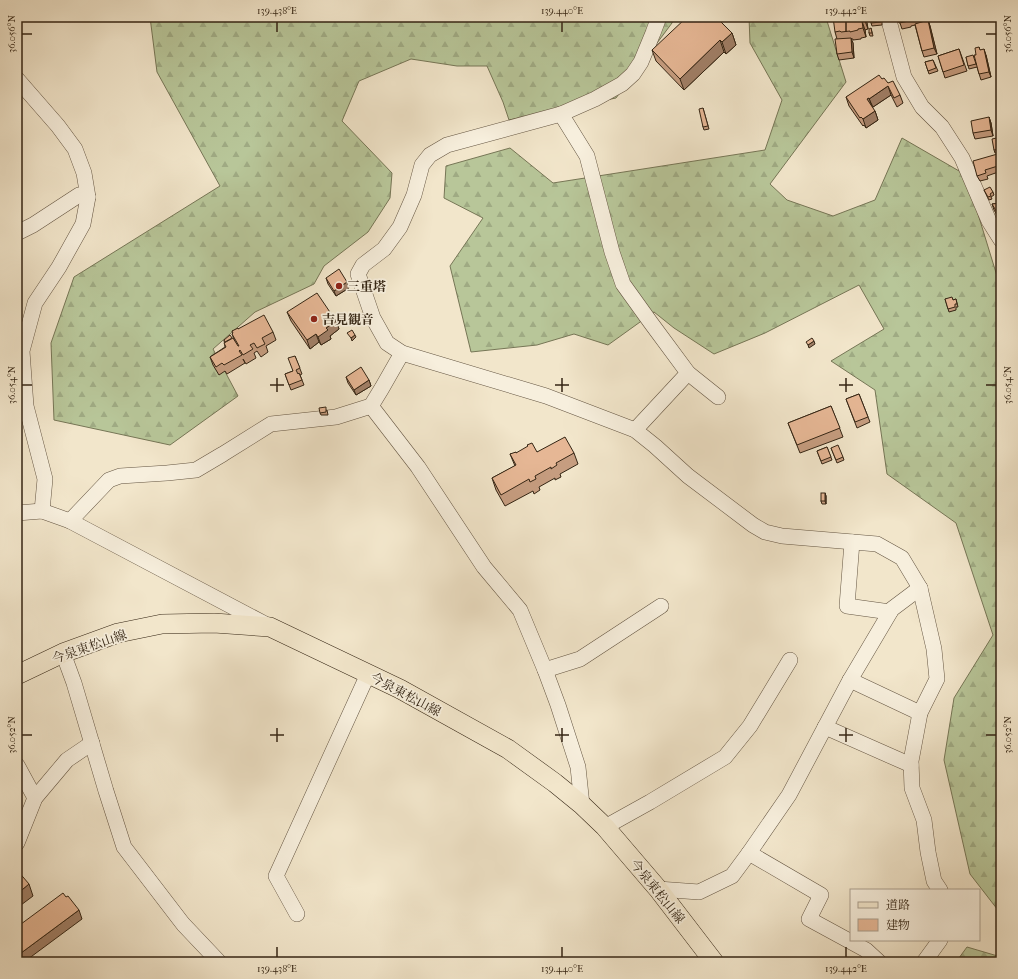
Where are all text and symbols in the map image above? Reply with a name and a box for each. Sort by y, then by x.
text: 139.438°E [257,5,297,17]
text: 139.440°E [541,5,583,17]
text: 139.442°E [825,5,867,17]
text: 36.056°N [6,15,18,53]
text: 36.056°N [1002,15,1014,53]
place label: 三重塔 [347,279,386,294]
marker: 三重塔 [334,281,344,291]
place label: 吉見観音 [322,312,374,327]
marker: 吉見観音 [309,314,319,324]
text: 36.054°N [6,365,18,404]
text: 36.054°N [1002,365,1014,404]
street label: 今泉東松山線 [50,627,128,666]
street label: 今泉東松山線 [368,670,444,719]
text: 36.052°N [6,716,18,754]
text: 36.052°N [1002,716,1014,754]
street label: 今泉東松山線 [627,856,688,926]
legend [850,889,980,941]
text: 道路 [886,898,910,912]
text: 建物 [886,918,910,932]
text: 139.438°E [257,963,297,975]
text: 139.440°E [541,963,583,975]
text: 139.442°E [825,963,867,975]

